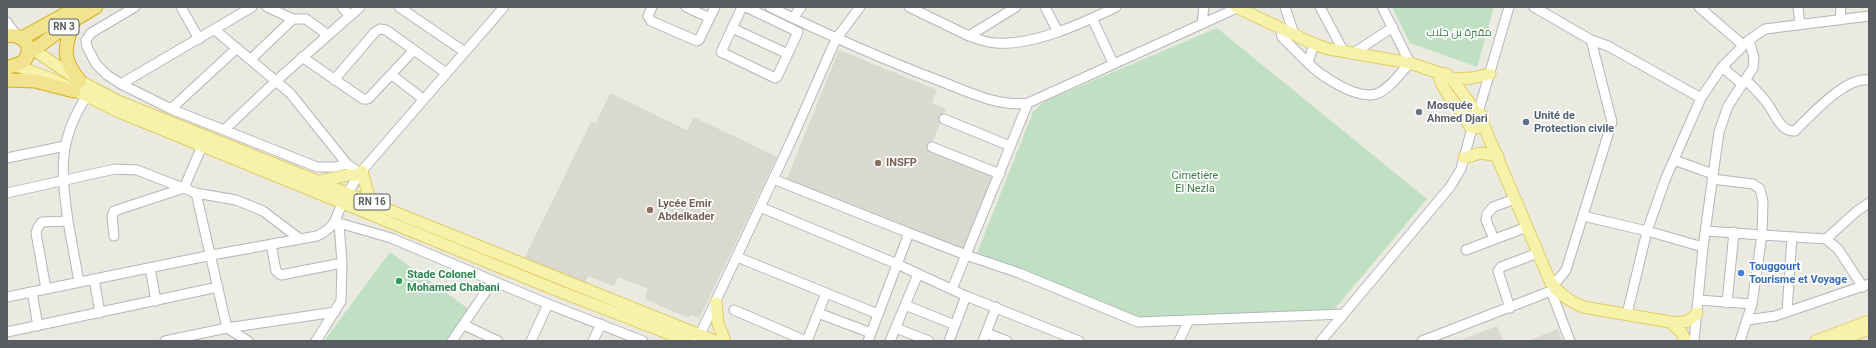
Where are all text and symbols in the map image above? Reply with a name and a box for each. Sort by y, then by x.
road number: RN 3 [49,19,79,35]
park label: مقبرة بن جلاب [1426,26,1492,40]
place label: Mosquée Ahmed Djari [1427,99,1488,125]
marker: Mosquée Ahmed Djari [1414,107,1424,117]
place label: Unité de Protection civile [1534,109,1614,135]
marker: Unité de Protection civile [1521,117,1531,127]
place label: INSFP [886,156,917,170]
marker: INSFP [873,158,883,168]
park label: Cimetière El Nezla [1172,169,1218,195]
road number: RN 16 [354,194,390,210]
place label: Lycée Emir Abdelkader [658,197,715,223]
marker: Lycée Emir Abdelkader [645,205,655,215]
place label: Touggourt Tourisme et Voyage [1749,260,1847,286]
place label: Stade Colonel Mohamed Chabani [407,268,500,294]
marker: Touggourt Tourisme et Voyage [1736,268,1746,278]
marker: Stade Colonel Mohamed Chabani [394,276,404,286]

